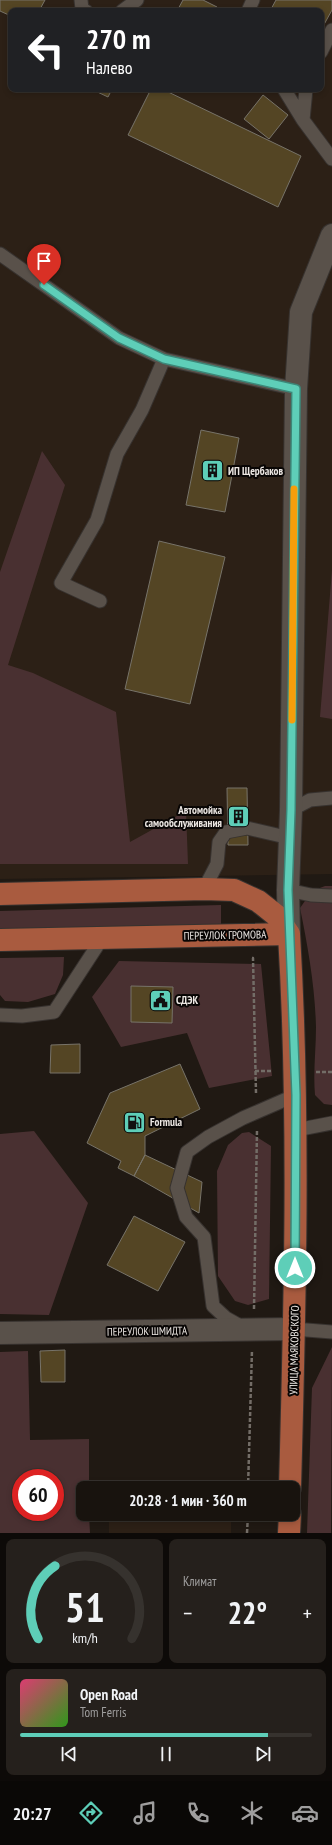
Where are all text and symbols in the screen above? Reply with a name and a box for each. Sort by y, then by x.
text: 270 m [86,20,150,57]
icon: left [20,24,72,76]
text: Налево [86,56,133,79]
pin [27,244,61,285]
icon: arrive [33,250,55,272]
building icon: ИП Щербаков [200,458,226,484]
place label: ИП Щербаков [228,464,284,478]
place label: Автомойка самообслуживания [145,803,222,830]
building icon: Автомойка самообслуживания [225,803,251,829]
street label: ПЕРЕУЛОК ГРОМОВА [184,927,267,943]
public building icon: СДЭК [147,987,173,1013]
place label: СДЭК [176,993,199,1007]
fuel station icon: Formula [121,1109,147,1135]
place label: Formula [150,1115,183,1129]
position arrow [274,1247,316,1289]
street label: УЛИЦА МАЯКОВСКОГО [286,1305,302,1395]
street label: ПЕРЕУЛОК ШМИДТА [107,1323,188,1339]
speed limit sign: 60 [12,1469,64,1521]
text: 20:28 · 1 мин · 360 m [129,1491,247,1510]
text: Климат [183,1573,216,1590]
text: 51 [65,1580,104,1633]
text: 22° [228,1593,267,1632]
text: − [183,1599,192,1627]
text: + [303,1599,312,1627]
text: km/h [72,1628,97,1647]
text: Open Road [80,1685,138,1704]
text: Tom Ferris [80,1704,126,1721]
icon: previous [58,1743,80,1765]
icon: pause [155,1743,177,1765]
icon: next [252,1743,274,1765]
icon: directions [77,1799,105,1827]
icon: music [131,1799,159,1827]
icon: phone [184,1799,212,1827]
icon: climate [238,1799,266,1827]
icon: car [291,1799,319,1827]
text: 20:27 [13,1802,52,1825]

